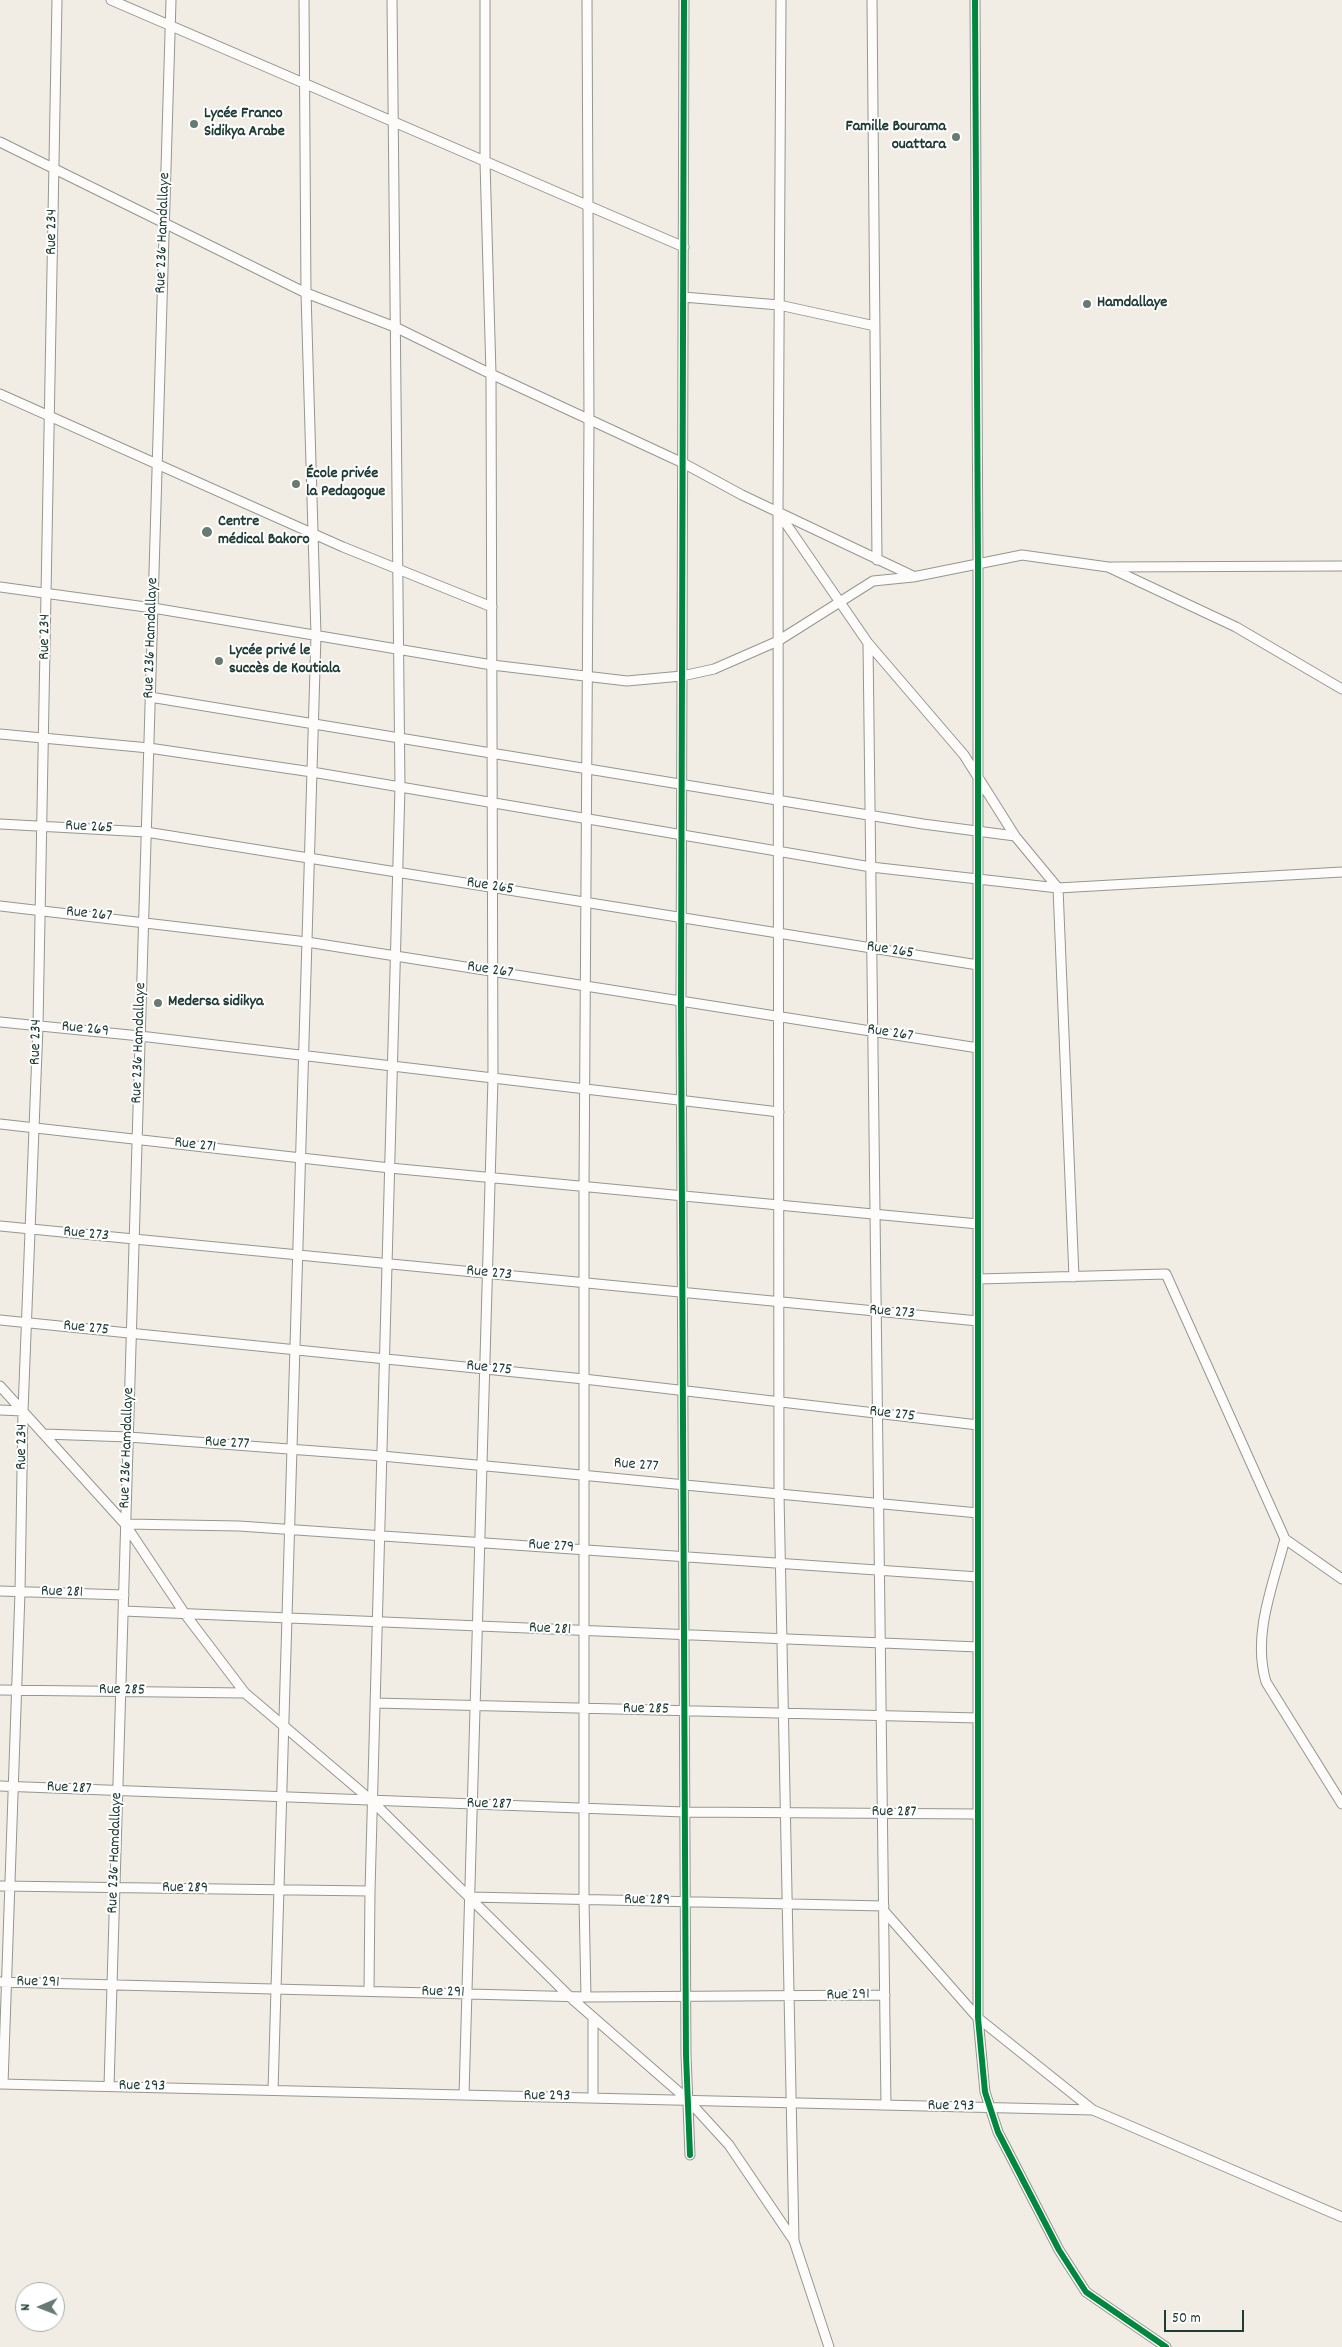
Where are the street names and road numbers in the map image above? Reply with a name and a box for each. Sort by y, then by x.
street label: Rue 236 Hamdallaye [152,172,176,294]
street label: Rue 234 [43,209,63,255]
street label: Rue 236 Hamdallaye [140,577,164,699]
street label: Rue 234 [36,614,56,660]
street label: Rue 265 [65,817,113,839]
street label: Rue 265 [465,874,515,900]
street label: Rue 267 [65,903,113,927]
street label: Rue 265 [865,938,915,964]
street label: Rue 267 [466,958,514,984]
street label: Rue 236 Hamdallaye [128,982,152,1104]
street label: Rue 269 [60,1018,110,1042]
street label: Rue 234 [27,1019,47,1065]
street label: Rue 267 [866,1021,914,1047]
street label: Rue 271 [173,1134,217,1158]
street label: Rue 273 [62,1223,110,1247]
street label: Rue 273 [465,1262,513,1286]
street label: Rue 273 [868,1301,916,1325]
street label: Rue 275 [62,1317,110,1341]
street label: Rue 275 [465,1357,513,1381]
street label: Rue 236 Hamdallaye [116,1387,140,1509]
street label: Rue 275 [868,1403,916,1427]
street label: Rue 234 [13,1424,33,1470]
street label: Rue 277 [204,1433,250,1455]
street label: Rue 277 [613,1454,659,1478]
street label: Rue 279 [527,1536,575,1558]
street label: Rue 281 [41,1583,83,1603]
street label: Rue 281 [528,1619,572,1641]
street label: Rue 285 [99,1681,145,1701]
street label: Rue 285 [623,1700,669,1720]
street label: Rue 287 [46,1778,92,1800]
street label: Rue 236 Hamdallaye [104,1792,128,1914]
street label: Rue 287 [466,1795,512,1815]
street label: Rue 287 [871,1803,917,1823]
street label: Rue 289 [162,1879,208,1899]
street label: Rue 289 [624,1891,670,1911]
street label: Rue 291 [16,1973,60,1993]
street label: Rue 291 [421,1983,465,2003]
street label: Rue 291 [826,1986,870,2006]
street label: Rue 293 [118,2077,166,2097]
street label: Rue 293 [523,2087,571,2107]
street label: Rue 293 [927,2097,975,2117]

